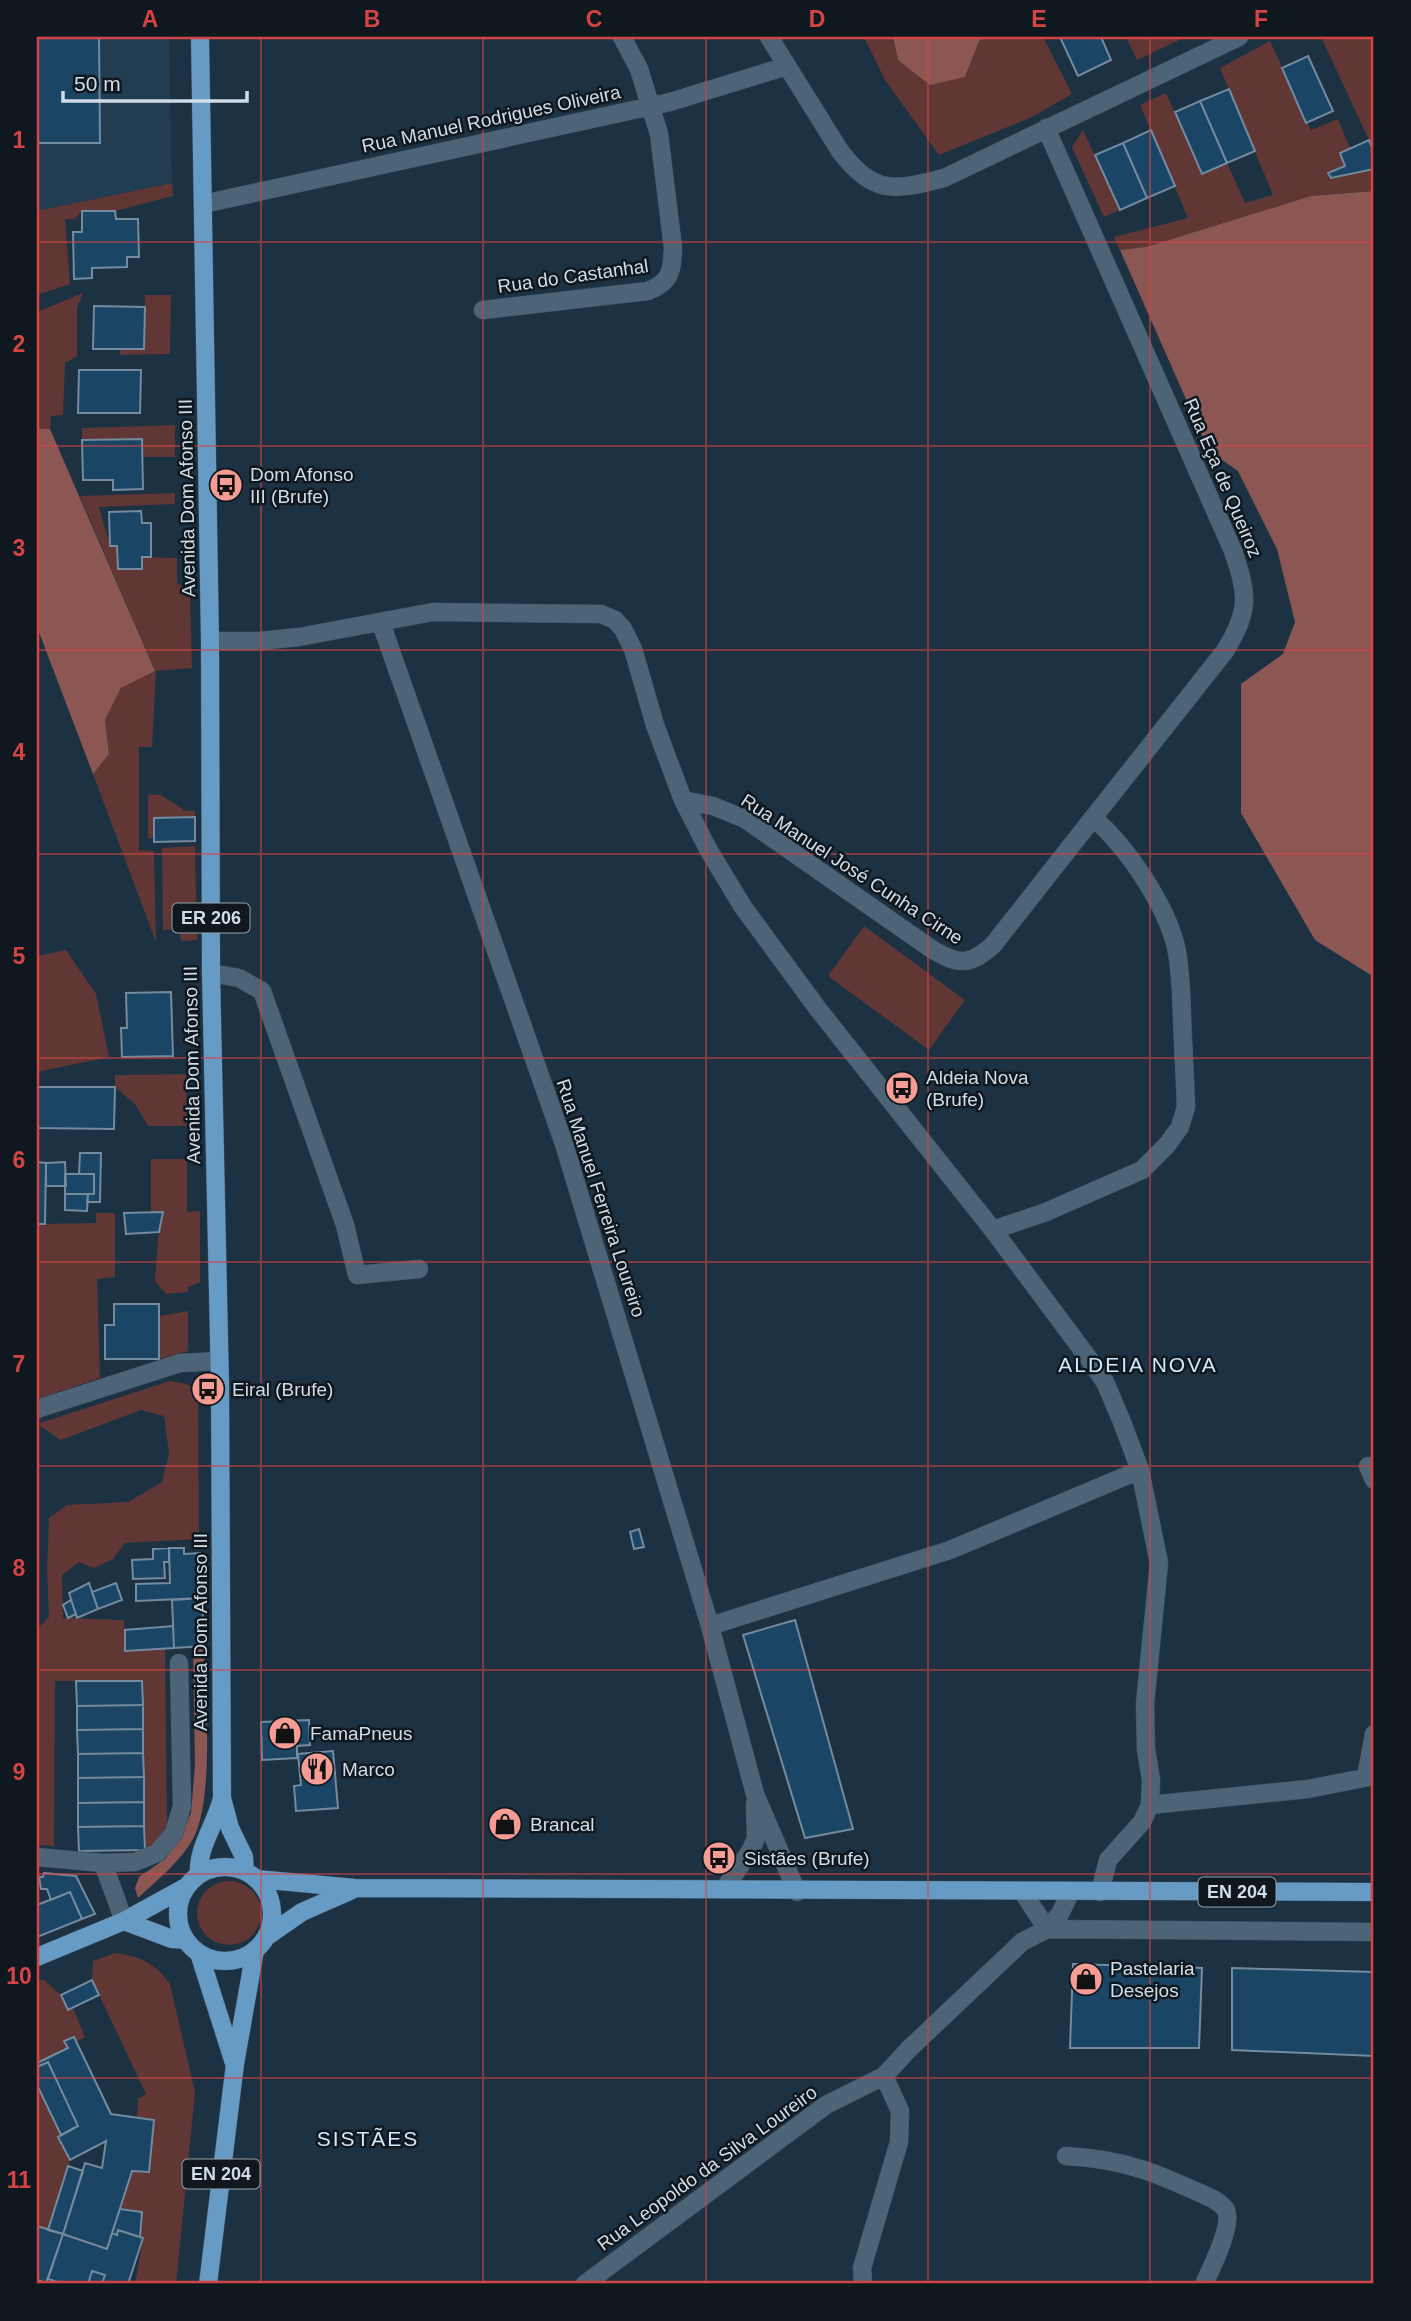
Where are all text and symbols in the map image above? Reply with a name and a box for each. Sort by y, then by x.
text: A [142,6,158,32]
text: B [364,6,380,32]
text: C [586,6,602,32]
text: D [809,6,825,32]
text: E [1031,6,1047,32]
text: F [1254,6,1268,32]
scale bar [63,60,247,104]
text: 50 m [74,72,121,95]
street label: Rua Manuel Rodrigues Oliveira [360,81,623,157]
text: 1 [13,127,26,153]
street label: Rua do Castanhal [496,255,650,297]
text: 2 [13,331,25,357]
street label: Rua Eça de Queiroz [1180,395,1266,561]
street label: Avenida Dom Afonso III [175,399,199,597]
place label: Dom Afonso III (Brufe) [250,464,354,507]
bus stop icon: Dom Afonso III (Brufe) [207,466,245,504]
text: 3 [13,535,25,561]
text: 4 [13,739,26,765]
street label: Rua Manuel José Cunha Cirne [737,789,967,949]
road number: ER 206 [172,903,249,932]
text: 5 [13,943,26,969]
street label: Avenida Dom Afonso III [180,966,204,1164]
place label: Aldeia Nova (Brufe) [926,1067,1029,1110]
bus stop icon: Aldeia Nova (Brufe) [883,1069,921,1107]
street label: Rua Manuel Ferreira Loureiro [553,1076,649,1320]
text: 6 [13,1147,25,1173]
text: 7 [13,1351,25,1377]
district label: ALDEIA NOVA [1058,1353,1218,1376]
bus stop icon: Eiral (Brufe) [189,1370,227,1408]
place label: Eiral (Brufe) [232,1379,333,1400]
street label: Avenida Dom Afonso III [190,1533,211,1731]
text: 8 [13,1555,26,1581]
shop icon: FamaPneus [266,1714,304,1752]
place label: FamaPneus [310,1723,412,1744]
restaurant icon: Marco [298,1750,336,1788]
text: 9 [13,1759,25,1785]
place label: Marco [342,1759,395,1780]
shop icon: Brancal [486,1805,524,1843]
place label: Brancal [530,1814,594,1835]
bus stop icon: Sistães (Brufe) [700,1839,738,1877]
place label: Sistães (Brufe) [744,1848,870,1869]
road number: EN 204 [1198,1878,1276,1906]
place label: Pastelaria Desejos [1110,1958,1195,2001]
shop icon: Pastelaria Desejos [1067,1960,1105,1998]
text: 10 [6,1963,32,1989]
street label: Rua Leopoldo da Silva Loureiro [593,2081,821,2255]
district label: SISTÃES [317,2127,419,2150]
road number: EN 204 [182,2160,260,2188]
text: 11 [7,2167,31,2193]

